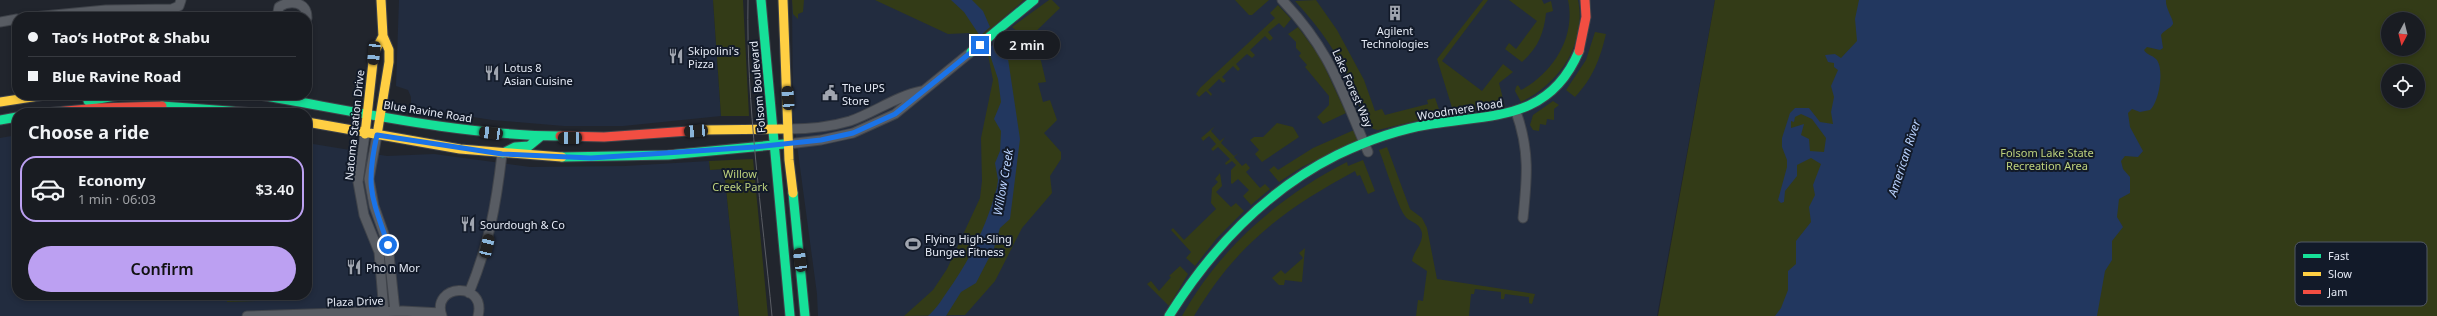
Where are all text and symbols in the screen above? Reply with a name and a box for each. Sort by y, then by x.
building icon: Agilent Technologies [1386,4,1404,22]
north arrow [2381,12,2425,56]
map controls [2381,12,2425,108]
place label: Agilent Technologies [1361,23,1429,51]
text: Tao‘s HotPot & Shabu [52,27,210,47]
callout: 2 min [994,31,1060,59]
route end [971,36,989,54]
text: 2 min [1009,36,1045,54]
car [367,40,381,66]
street label: Folsom Boulevard [745,40,769,134]
place label: Skipolini's Pizza [688,43,739,71]
restaurant icon: Skipolini's Pizza [667,47,685,65]
street label: Lake Forest Way [1329,47,1377,130]
place label: Lotus 8 Asian Cuisine [504,60,573,88]
restaurant icon: Lotus 8 Asian Cuisine [483,64,501,82]
button: locate [2381,64,2425,108]
text: Blue Ravine Road [52,66,181,86]
street label: Natoma Station Drive [341,69,367,181]
place label: The UPS Store [842,80,885,108]
public building icon: The UPS Store [821,84,839,102]
car [781,86,795,110]
street label: Woodmere Road [1416,95,1504,123]
street label: Blue Ravine Road [383,97,473,125]
water label: American River [1883,116,1925,200]
text: Choose a ride [28,120,149,144]
car [684,124,708,138]
car [478,126,504,140]
car [558,132,582,144]
park label: Folsom Lake State Recreation Area [2000,145,2094,173]
water label: Willow Creek [989,146,1017,217]
park label: Willow Creek Park [712,166,768,194]
text: Economy [78,170,146,190]
icon: car [30,171,66,207]
text: $3.40 [256,179,294,199]
text: 1 min · 06:03 [78,190,156,208]
restaurant icon: Sourdough & Co [459,215,477,233]
place label: Sourdough & Co [480,217,565,232]
place label: Flying High-Sling Bungee Fitness [925,231,1012,259]
car [478,233,496,259]
sports icon: Flying High-Sling Bungee Fitness [904,235,922,253]
route start [379,236,397,254]
legend [2295,242,2427,306]
button: Confirm [28,246,296,292]
car [792,247,808,273]
text: Fast [2328,248,2349,263]
restaurant icon: Pho n Mor [345,258,363,276]
place label: Pho n Mor [366,260,420,275]
text: Slow [2328,266,2352,281]
text: Jam [2327,284,2347,299]
street label: Plaza Drive [326,293,384,309]

